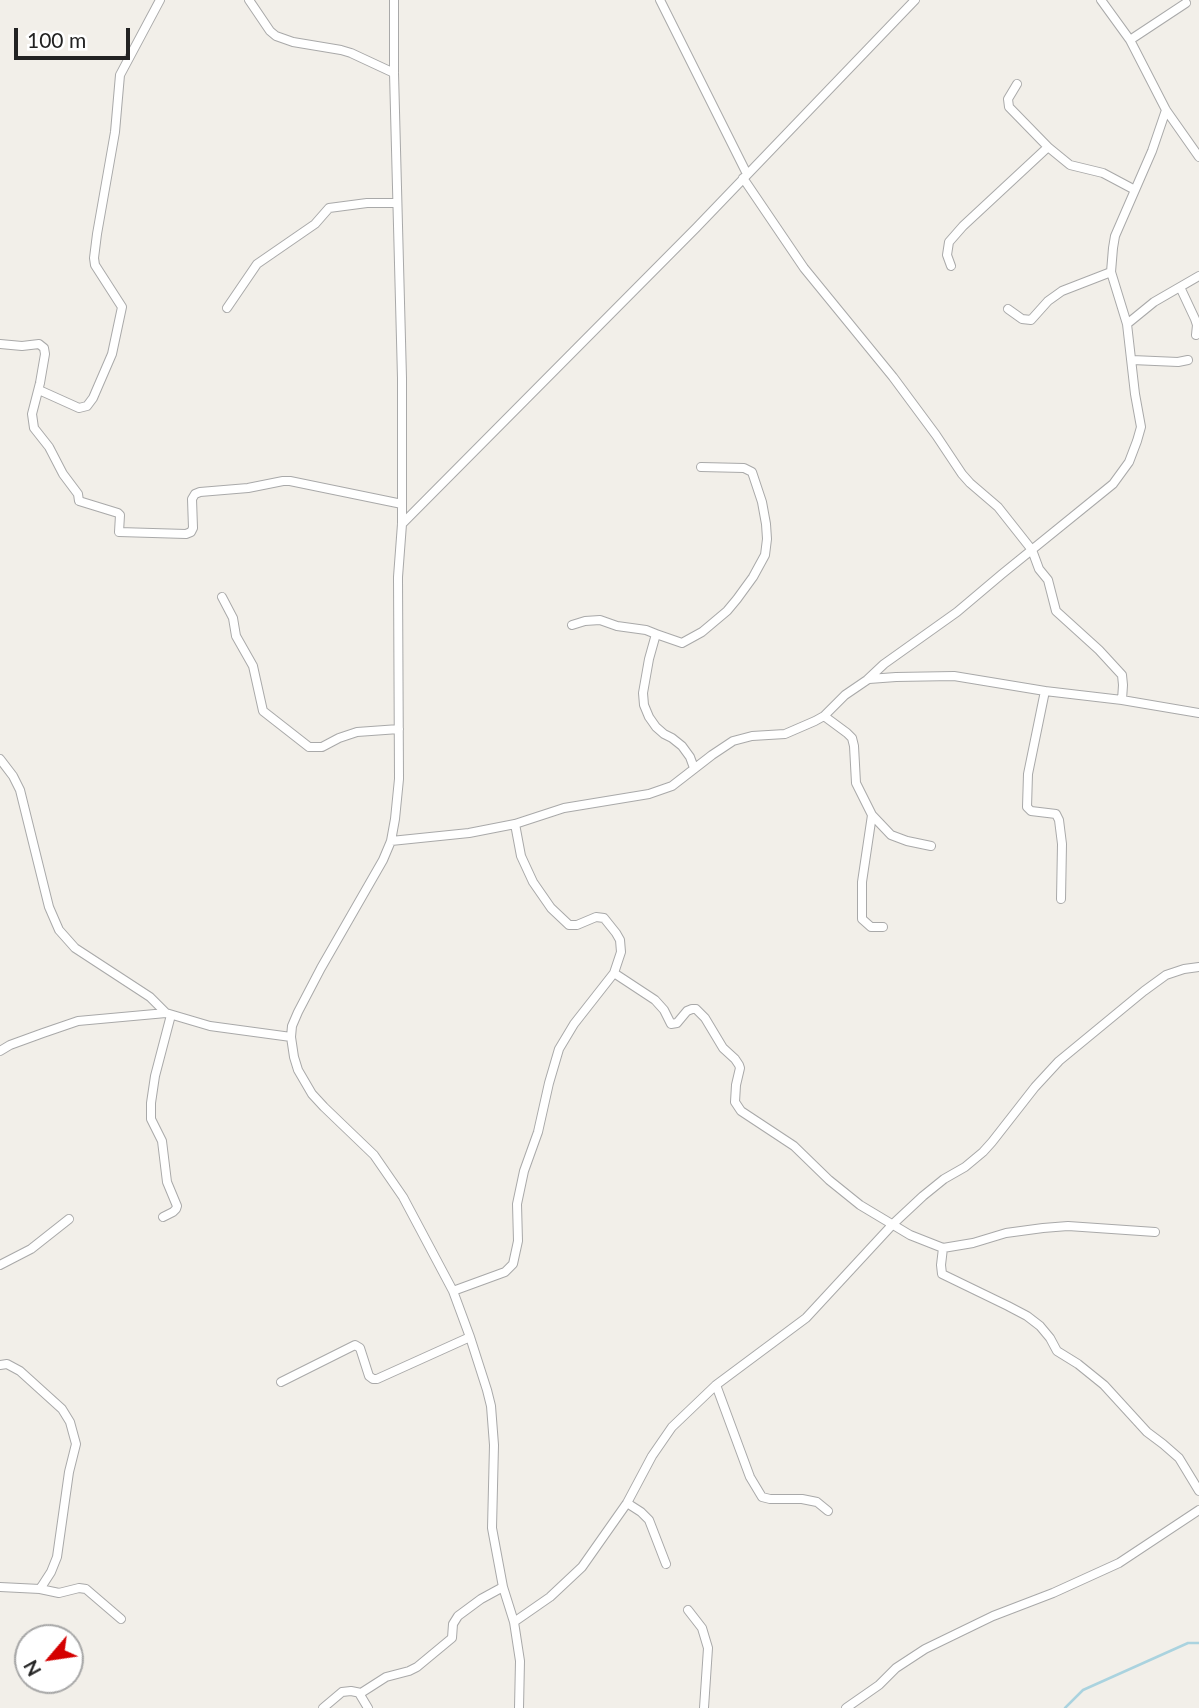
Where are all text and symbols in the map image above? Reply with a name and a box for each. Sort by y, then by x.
scale bar [18,14,133,58]
text: 100 m [27,27,86,52]
north arrow [14,1624,84,1694]
text: N [18,1656,46,1680]

